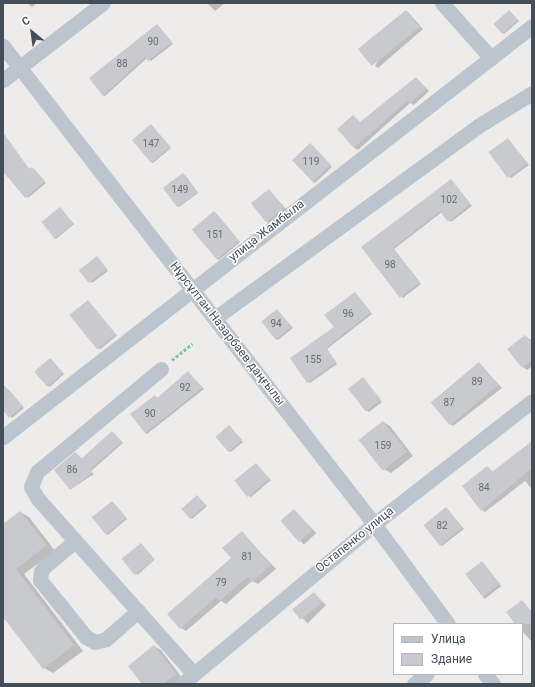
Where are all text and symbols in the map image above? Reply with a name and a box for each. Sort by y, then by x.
north arrow [12,12,52,52]
text: С [20,14,32,29]
house number: 90 [147,36,159,48]
house number: 88 [116,58,128,70]
house number: 147 [143,138,159,150]
house number: 119 [303,156,319,168]
house number: 149 [172,184,188,196]
house number: 102 [441,194,457,206]
street label: улица Жамбыла [226,197,308,265]
house number: 151 [207,229,223,241]
street label: Нұрсұлтан Назарбаев даңғылы [166,259,288,409]
house number: 98 [384,259,396,271]
house number: 96 [342,308,354,320]
house number: 94 [270,318,282,330]
house number: 155 [305,354,321,366]
house number: 89 [471,376,483,388]
house number: 92 [179,382,191,394]
house number: 87 [443,397,455,409]
house number: 90 [144,408,156,420]
house number: 159 [375,440,391,452]
house number: 86 [66,464,78,476]
house number: 84 [478,482,490,494]
street label: Остапенко улица [313,504,397,576]
house number: 82 [436,520,448,532]
house number: 81 [241,551,253,563]
house number: 79 [215,577,227,589]
legend [393,623,523,675]
text: Улица [431,632,466,646]
text: Здание [431,652,472,666]

